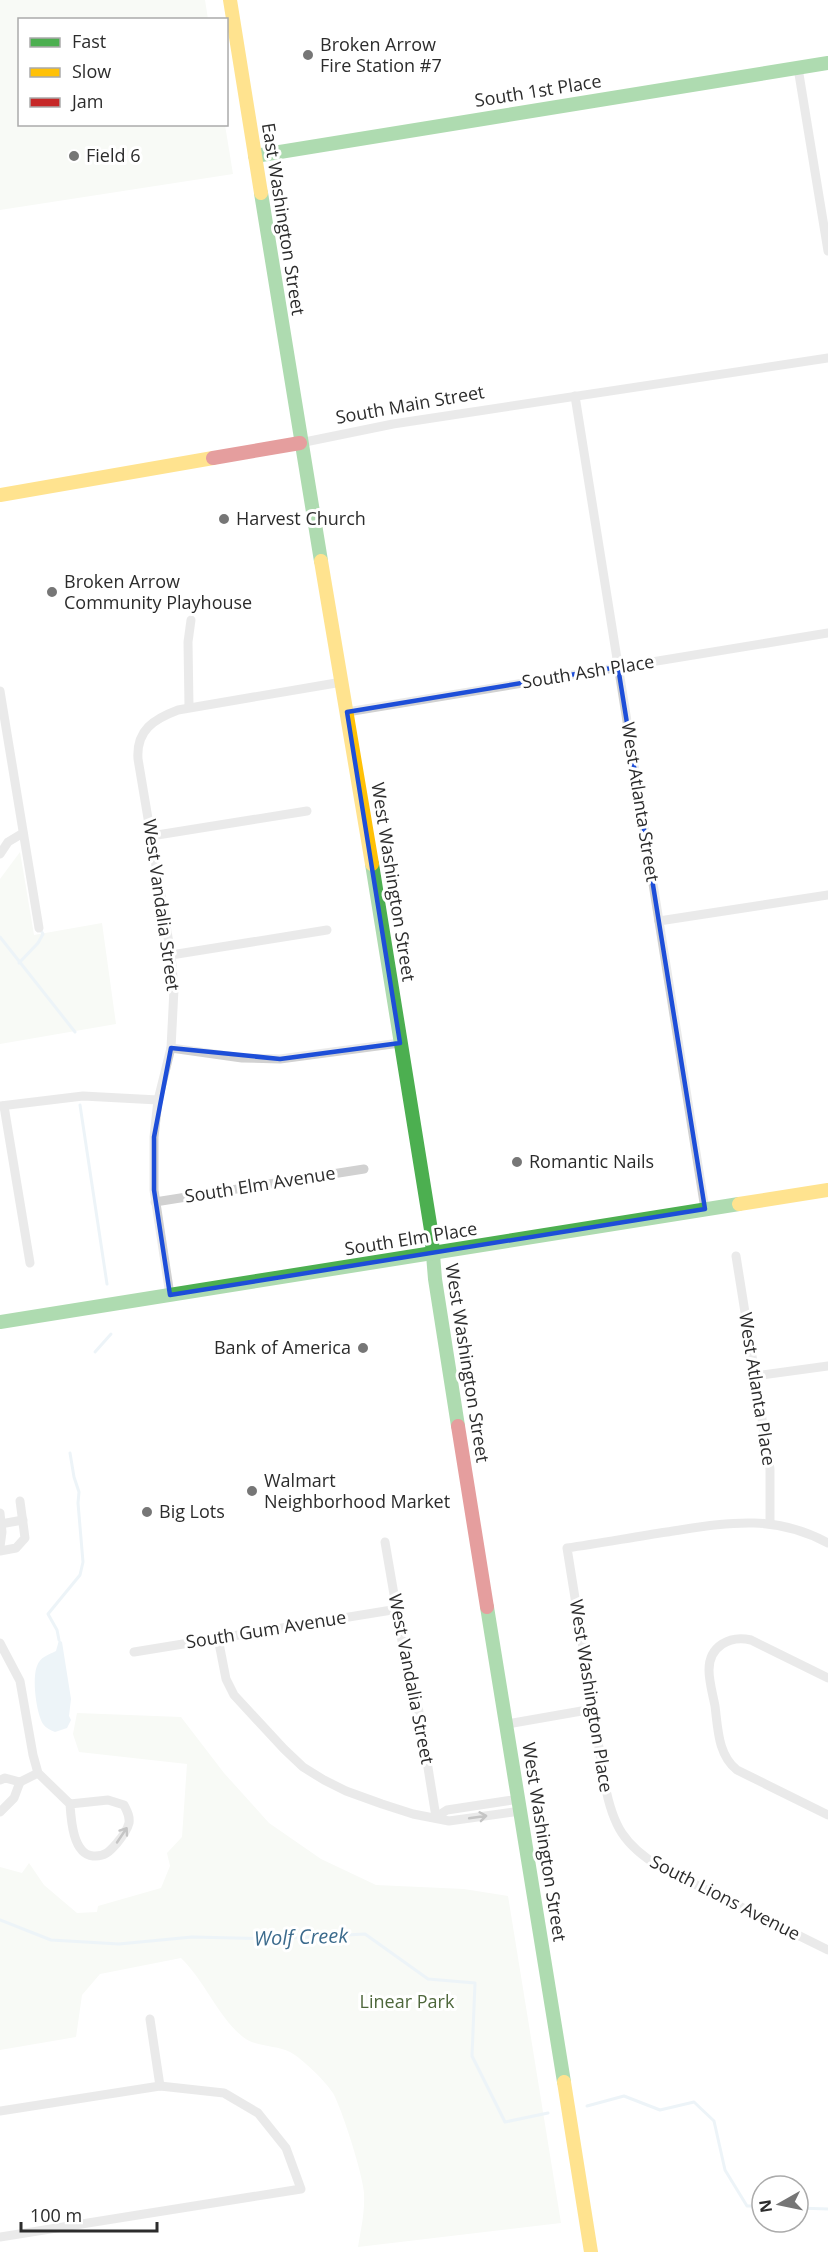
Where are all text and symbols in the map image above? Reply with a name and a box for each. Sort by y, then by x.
legend [18,18,228,126]
text: Fast [72,29,106,53]
place label: Broken Arrow Fire Station #7 [320,32,442,77]
marker: Broken Arrow Fire Station #7 [301,48,315,62]
text: Slow [72,59,111,83]
street label: South 1st Place [473,68,603,112]
text: Jam [70,89,104,113]
street label: East Washington Street [257,121,311,317]
place label: Field 6 [86,143,140,167]
marker: Field 6 [67,149,81,163]
street label: South Main Street [334,379,486,429]
place label: Harvest Church [236,506,366,530]
marker: Harvest Church [217,512,231,526]
place label: Broken Arrow Community Playhouse [64,569,252,614]
marker: Broken Arrow Community Playhouse [45,585,59,599]
street label: South Ash Place [520,649,656,693]
street label: West Atlanta Street [617,720,665,883]
street label: West Washington Street [366,781,422,983]
street label: West Vandalia Street [138,817,186,992]
place label: Romantic Nails [529,1149,654,1173]
marker: Romantic Nails [510,1155,524,1169]
street label: South Elm Avenue [183,1160,337,1208]
street label: South Elm Place [343,1216,479,1260]
street label: West Washington Street [440,1262,496,1464]
street label: West Atlanta Place [734,1310,782,1467]
place label: Bank of America [214,1335,351,1359]
marker: Bank of America [356,1341,370,1355]
place label: Walmart Neighborhood Market [264,1468,450,1513]
marker: Walmart Neighborhood Market [245,1484,259,1498]
place label: Big Lots [159,1499,225,1523]
marker: Big Lots [140,1505,154,1519]
street label: West Vandalia Street [384,1591,440,1766]
street label: West Washington Place [565,1598,619,1794]
street label: South Gum Avenue [184,1604,348,1654]
street label: West Washington Street [517,1741,573,1943]
one-way arrow [468,1811,487,1822]
one-way arrow [116,1827,128,1844]
street label: South Lions Avenue [646,1849,805,1945]
water label: Wolf Creek [253,1921,350,1952]
park label: Linear Park [360,1989,455,2013]
north arrow [750,2174,810,2234]
scale bar [21,2195,158,2233]
text: N [753,2198,777,2214]
text: 100 m [30,2203,82,2227]

